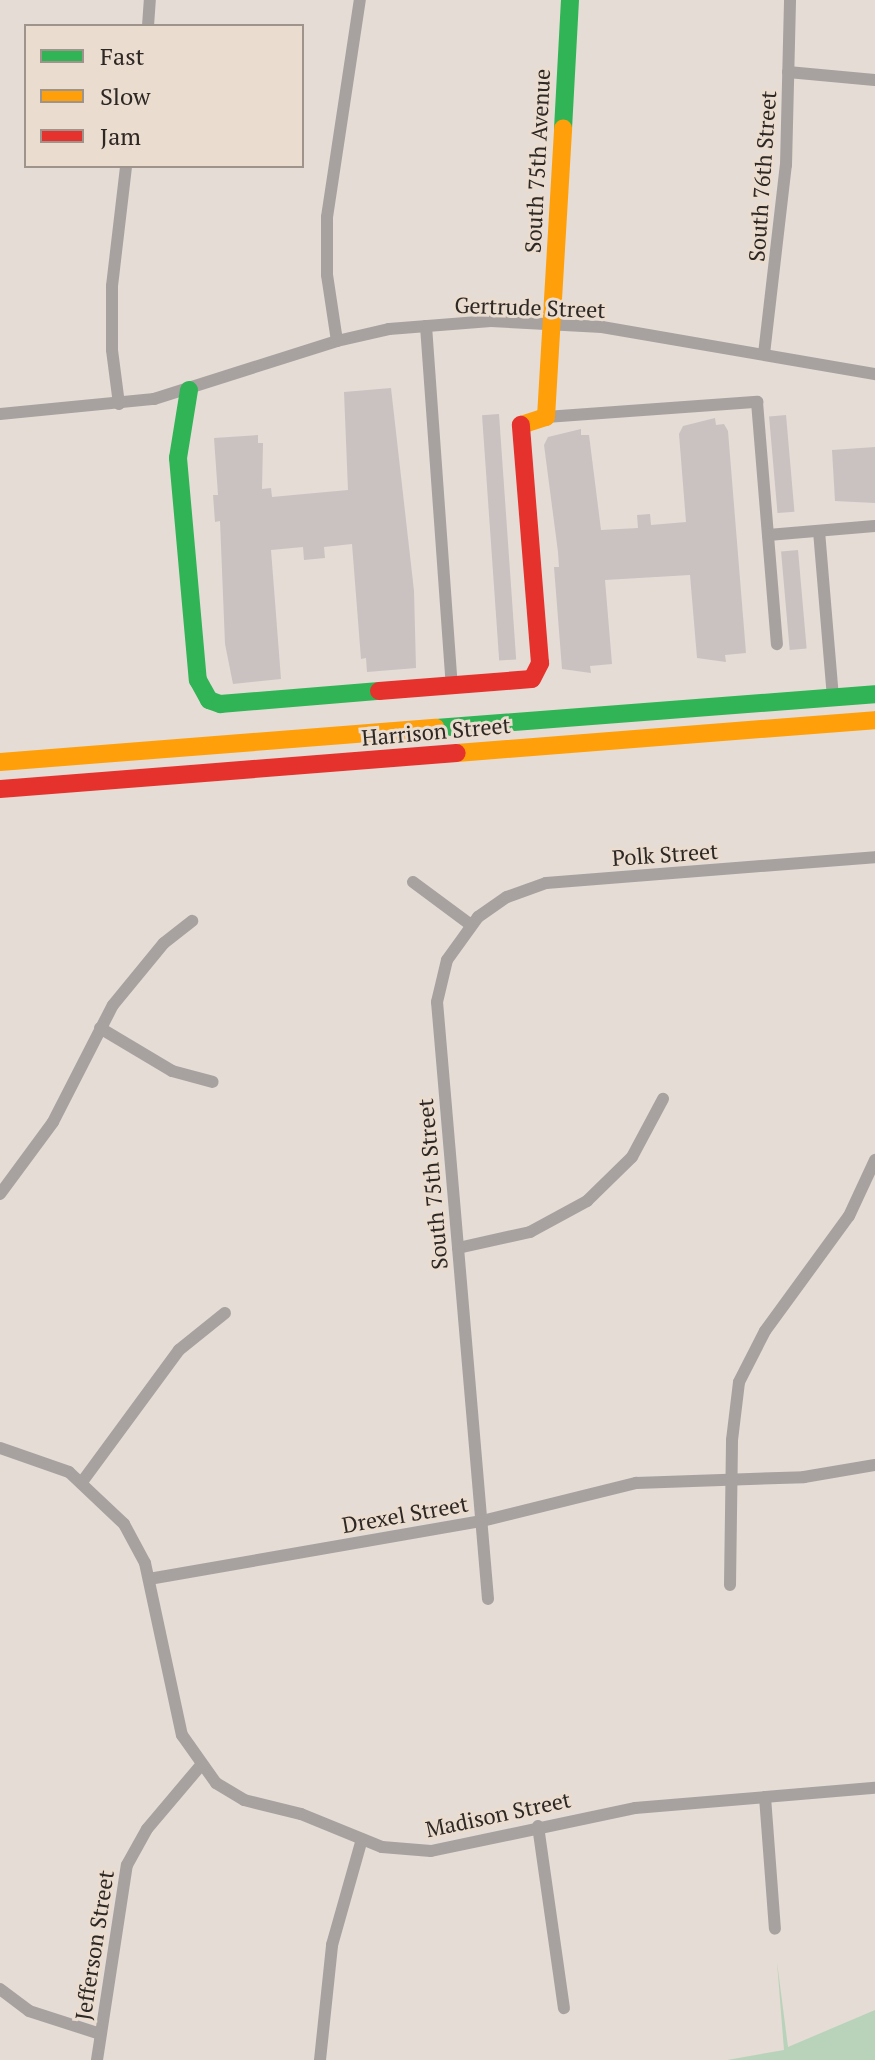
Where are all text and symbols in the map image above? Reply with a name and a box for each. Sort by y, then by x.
legend [24,24,304,168]
text: Fast [100,40,144,72]
street label: South 75th Avenue [519,68,555,254]
text: Slow [100,80,151,112]
street label: South 76th Street [743,89,781,263]
text: Jam [100,120,141,152]
street label: Gertrude Street [454,291,606,323]
street label: Harrison Street [360,711,512,751]
street label: Polk Street [611,837,719,871]
street label: South 75th Street [411,1097,453,1271]
street label: Drexel Street [340,1490,470,1538]
street label: Madison Street [423,1786,573,1842]
street label: Jefferson Street [69,1868,119,2022]

